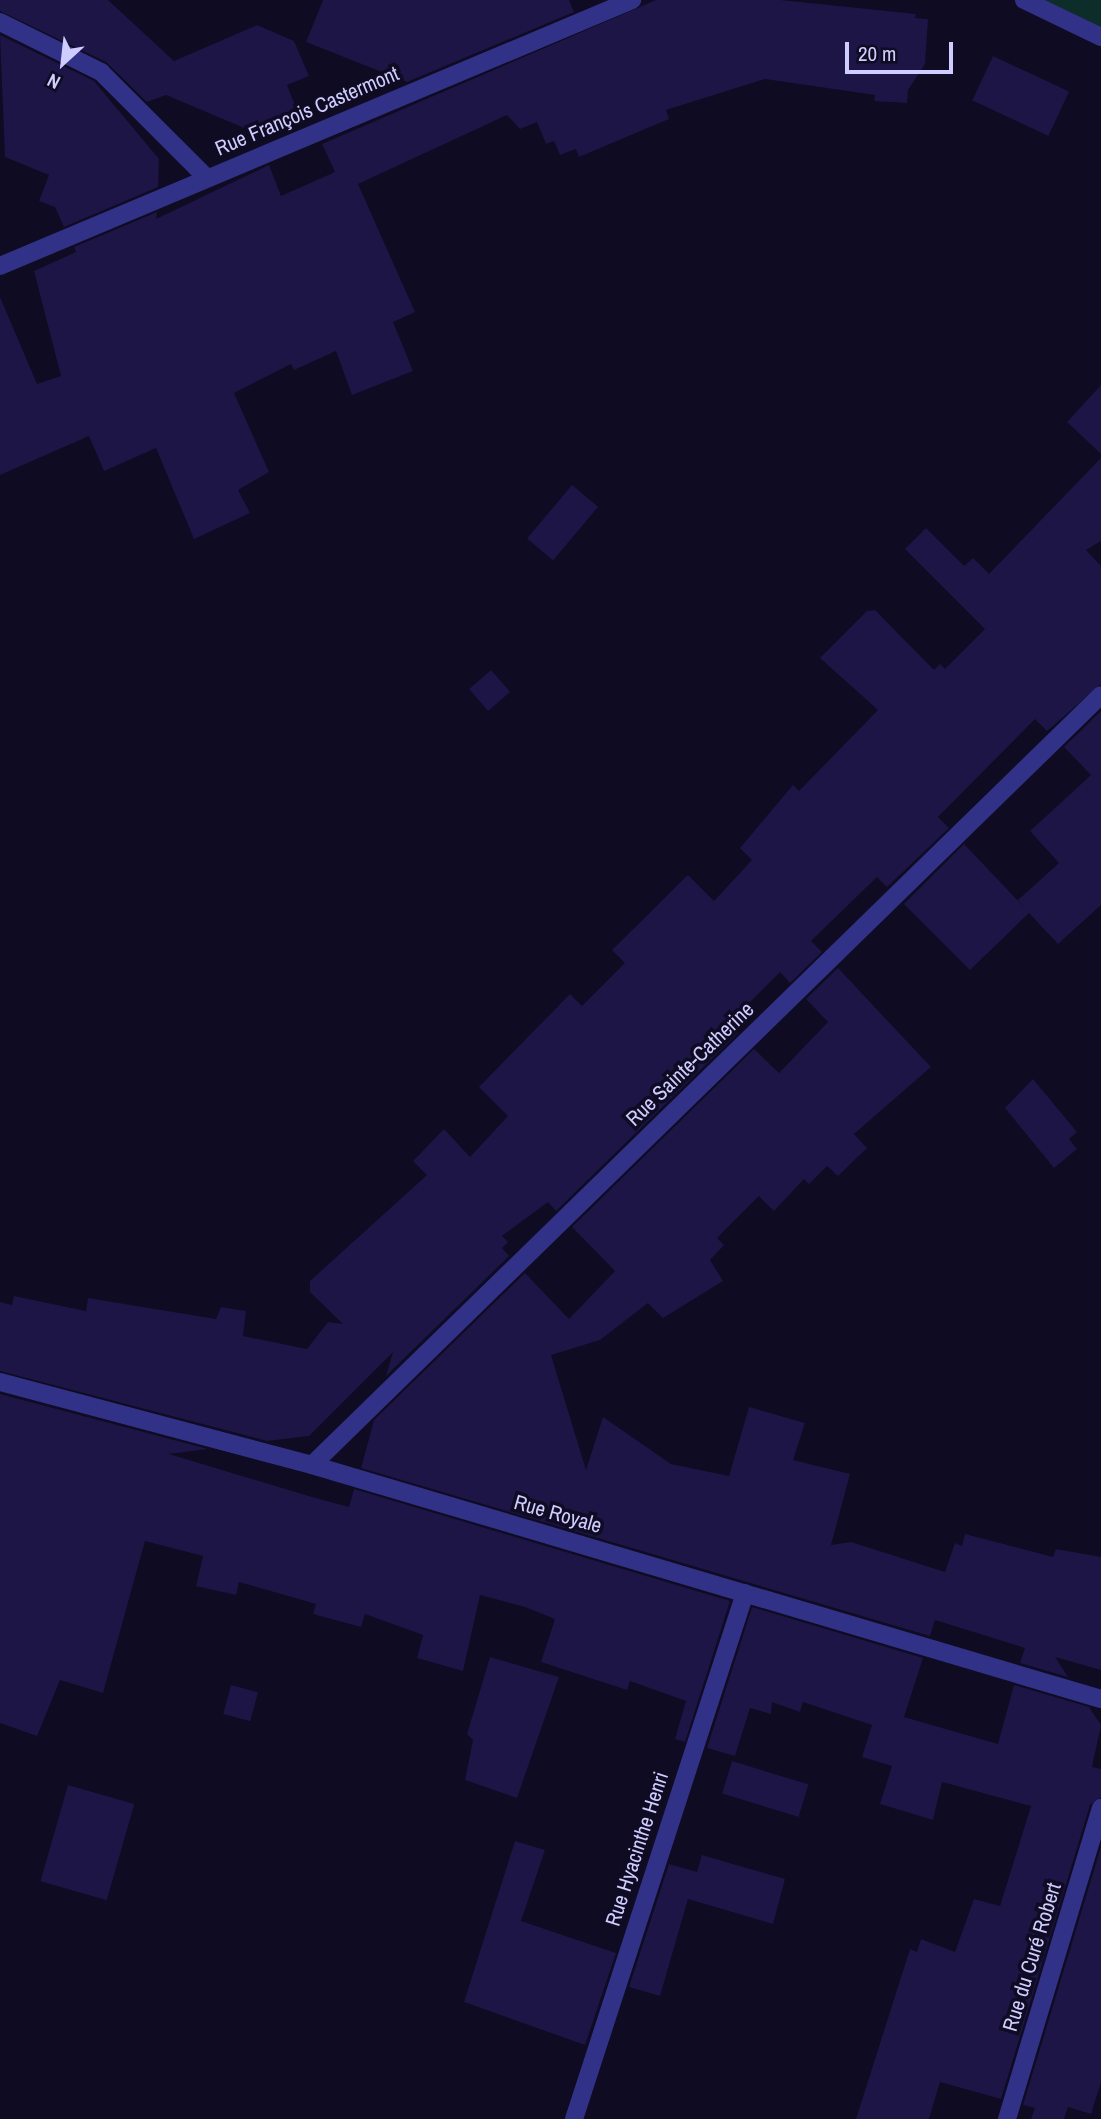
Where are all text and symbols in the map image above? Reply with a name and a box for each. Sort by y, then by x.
north arrow [28,28,98,98]
scale bar [849,28,958,72]
text: 20 m [858,39,896,68]
street label: Rue François Castermont [211,61,403,161]
text: N [43,68,64,96]
street label: Rue Sainte-Catherine [621,997,759,1131]
street label: Rue Royale [511,1489,605,1539]
street label: Rue Hyacinthe Henri [600,1769,674,1929]
street label: Rue du Curé Robert [997,1880,1067,2034]

